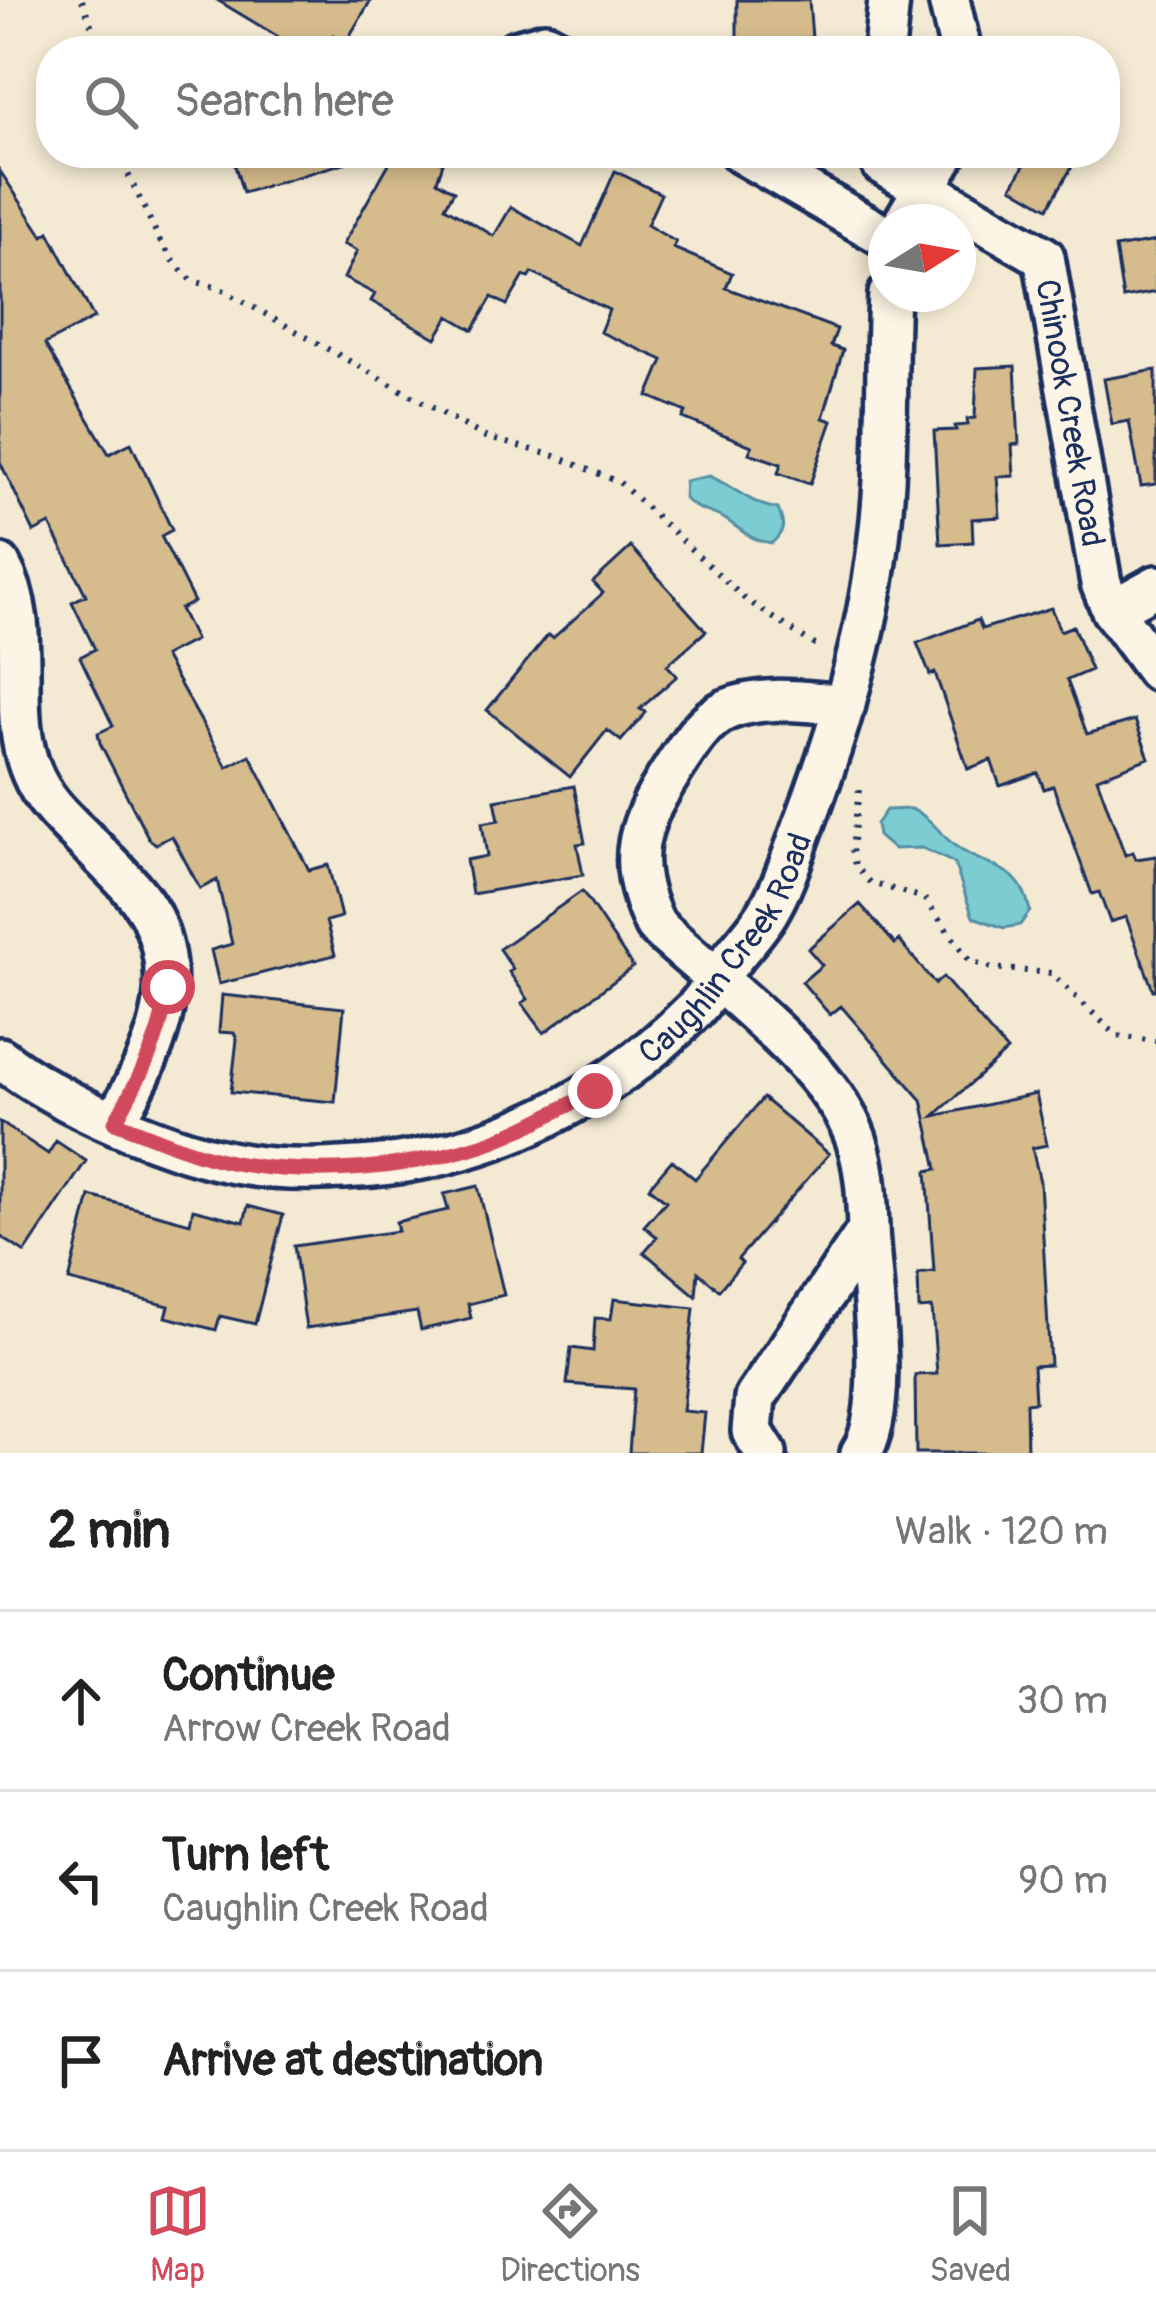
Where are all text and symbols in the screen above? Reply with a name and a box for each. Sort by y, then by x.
search box [36,36,1120,168]
icon: search [78,69,144,135]
text: Search here [174,74,394,130]
north arrow [868,204,976,312]
street label: Chinook Creek Road [1026,276,1113,550]
street label: Caughlin Creek Road [630,828,821,1073]
route start [141,960,195,1014]
route end [568,1064,622,1118]
text: 2 min [48,1499,170,1563]
text: Walk · 120 m [895,1507,1108,1556]
text: Continue [162,1648,335,1704]
icon: ahead [48,1668,114,1734]
text: 30 m [1017,1676,1108,1725]
text: Arrow Creek Road [162,1704,451,1753]
text: Turn left [162,1828,329,1884]
icon: left [48,1848,114,1914]
text: 90 m [1018,1856,1108,1905]
text: Caughlin Creek Road [162,1884,489,1933]
icon: arrive [48,2028,114,2094]
text: Arrive at destination [162,2033,543,2089]
tab: Map [145,2178,211,2291]
tab: Directions [500,2178,640,2291]
tab: Saved [929,2178,1011,2291]

